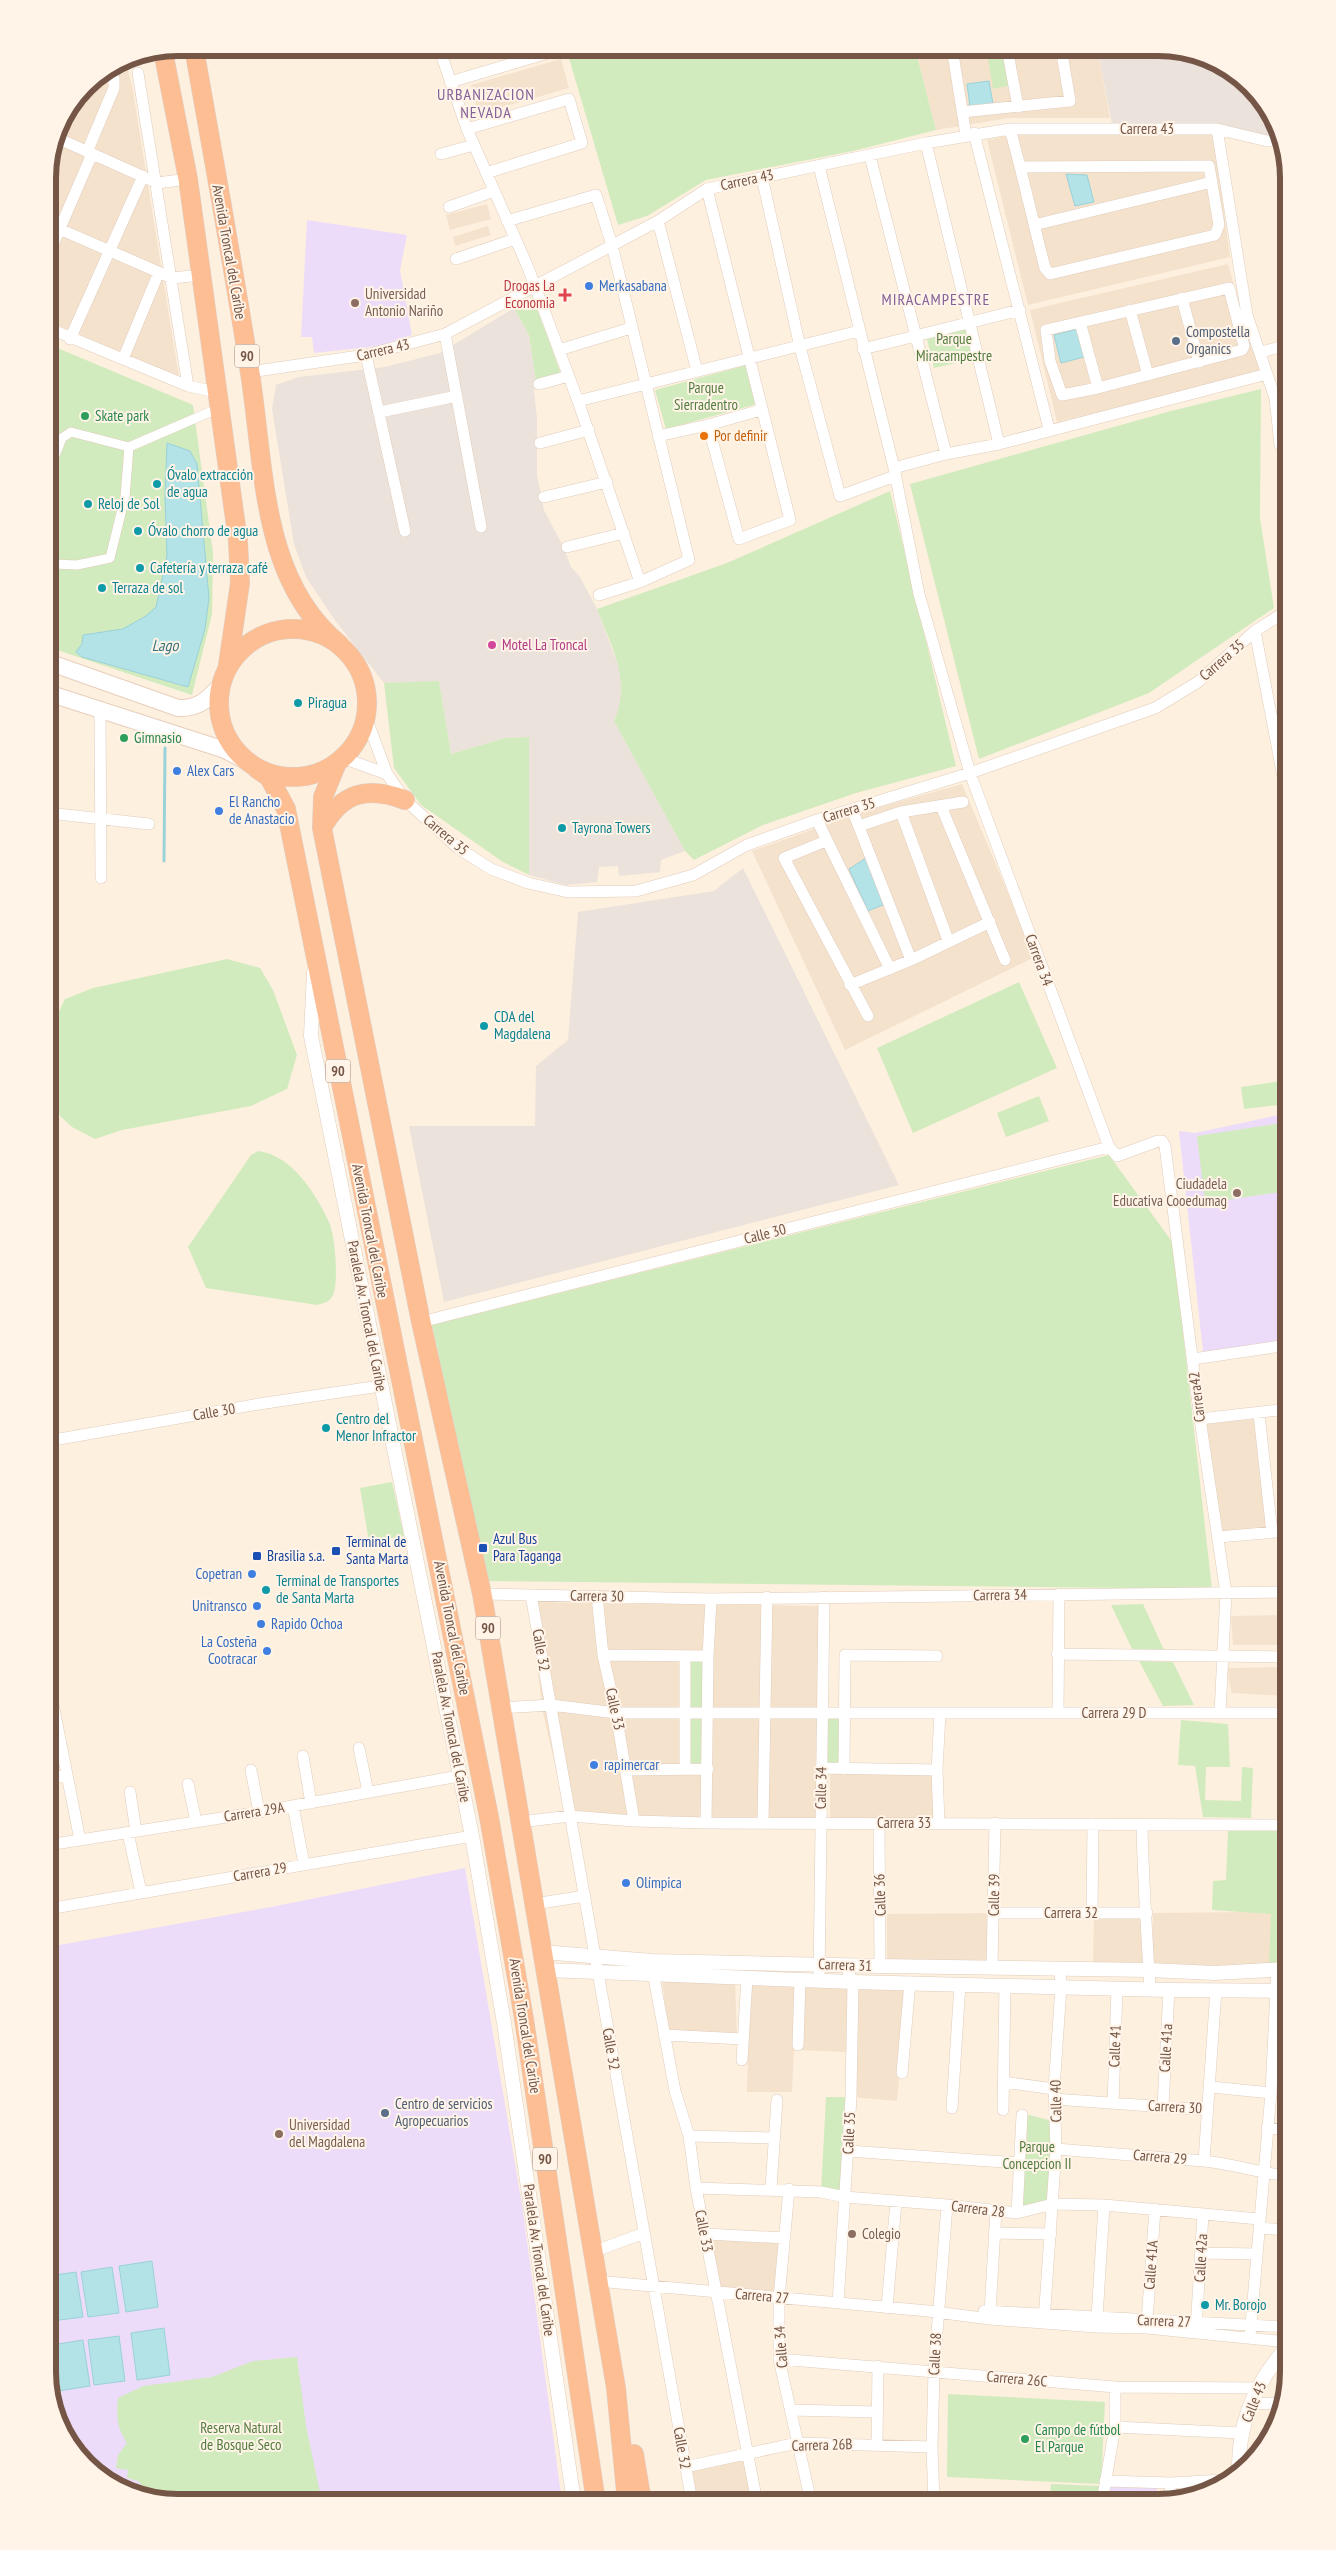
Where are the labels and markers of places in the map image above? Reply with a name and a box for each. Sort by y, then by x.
place label: Drogas La Economia [504,276,555,312]
place label: Merkasabana [599,276,667,295]
marker: Merkasabana [583,280,595,292]
place label: Universidad Antonio Nariño [365,284,443,320]
marker: Drogas La Economia [559,289,571,301]
marker: Universidad Antonio Nariño [349,297,361,309]
place label: Compostella Organics [1186,322,1250,358]
marker: Compostella Organics [1170,335,1182,347]
place label: Skate park [95,406,149,425]
marker: Skate park [79,410,91,422]
place label: Por definir [714,426,768,445]
marker: Por definir [698,430,710,442]
place label: Óvalo extracción de agua [167,465,253,501]
marker: Óvalo extracción de agua [151,478,163,490]
place label: Reloj de Sol [98,494,160,513]
marker: Reloj de Sol [82,498,94,510]
place label: Óvalo chorro de agua [148,521,258,540]
marker: Óvalo chorro de agua [132,525,144,537]
place label: Cafetería y terraza café [150,558,268,577]
marker: Cafetería y terraza café [134,562,146,574]
place label: Terraza de sol [112,578,184,597]
marker: Terraza de sol [96,582,108,594]
place label: Motel La Troncal [502,635,588,654]
marker: Motel La Troncal [486,639,498,651]
place label: Piragua [308,693,347,712]
marker: Piragua [292,697,304,709]
place label: Gimnasio [134,728,182,747]
marker: Gimnasio [118,732,130,744]
place label: Alex Cars [187,761,234,780]
marker: Alex Cars [171,765,183,777]
place label: El Rancho de Anastacio [229,792,294,828]
marker: El Rancho de Anastacio [213,805,225,817]
place label: Tayrona Towers [572,818,651,837]
marker: Tayrona Towers [556,822,568,834]
place label: CDA del Magdalena [494,1007,551,1043]
marker: CDA del Magdalena [478,1020,490,1032]
place label: Ciudadela Educativa Cooedumag [1113,1174,1227,1210]
marker: Ciudadela Educativa Cooedumag [1231,1187,1243,1199]
place label: Centro del Menor Infractor [336,1409,417,1445]
marker: Centro del Menor Infractor [320,1422,332,1434]
place label: Azul Bus Para Taganga [493,1529,561,1565]
place label: Terminal de Santa Marta [346,1532,408,1568]
marker: Azul Bus Para Taganga [477,1542,489,1554]
marker: Terminal de Santa Marta [330,1545,342,1557]
place label: Brasilia s.a. [267,1546,325,1565]
marker: Brasilia s.a. [251,1550,263,1562]
place label: Copetran [196,1564,242,1583]
marker: Copetran [246,1568,258,1580]
place label: Terminal de Transportes de Santa Marta [276,1571,399,1607]
marker: Terminal de Transportes de Santa Marta [260,1584,272,1596]
place label: Unitransco [192,1596,247,1615]
marker: Unitransco [251,1600,263,1612]
place label: Rapido Ochoa [271,1614,343,1633]
marker: Rapido Ochoa [255,1618,267,1630]
place label: La Costeña Cootracar [201,1632,258,1668]
marker: La Costeña Cootracar [261,1645,273,1657]
place label: rapimercar [604,1755,660,1774]
marker: rapimercar [588,1759,600,1771]
place label: Olímpica [636,1873,682,1892]
marker: Olímpica [620,1877,632,1889]
place label: Centro de servicios Agropecuarios [395,2094,493,2130]
marker: Centro de servicios Agropecuarios [379,2107,391,2119]
place label: Universidad del Magdalena [289,2115,365,2151]
marker: Universidad del Magdalena [273,2128,285,2140]
place label: Colegio [862,2224,901,2243]
marker: Colegio [846,2228,858,2240]
place label: Mr. Borojo [1215,2295,1267,2314]
marker: Mr. Borojo [1199,2299,1211,2311]
place label: Campo de fútbol El Parque [1035,2420,1121,2456]
marker: Campo de fútbol El Parque [1019,2433,1031,2445]

